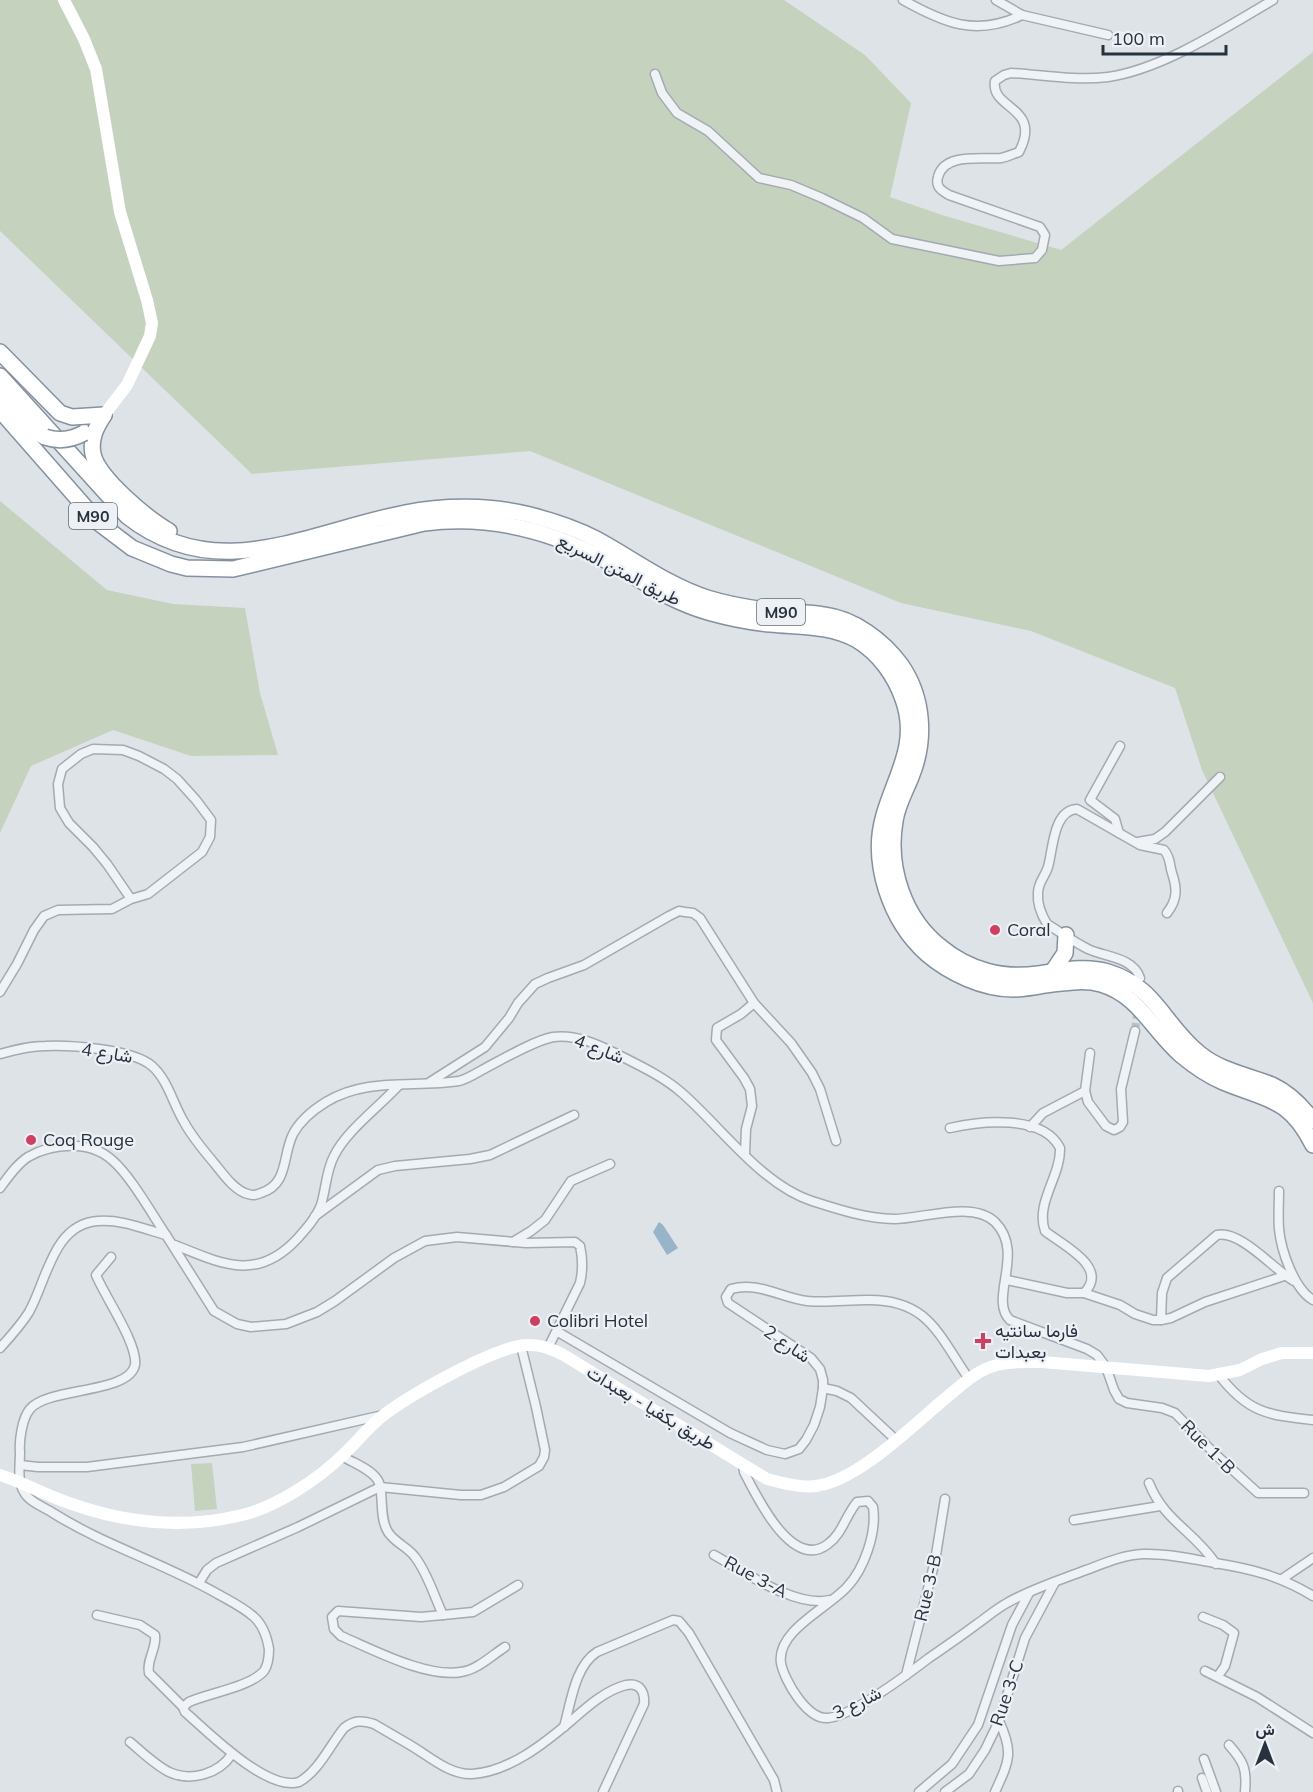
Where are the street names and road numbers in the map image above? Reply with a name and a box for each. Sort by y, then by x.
road number: M90 [69,503,117,529]
street label: طريق المتن السريع [553,529,685,611]
road number: M90 [757,599,805,625]
street label: شارع 4 [571,1029,627,1069]
street label: شارع 4 [80,1037,134,1069]
street label: شارع 2 [759,1320,815,1368]
street label: طريق بكفيا - بعبدات [583,1360,720,1455]
street label: Rue 1-B [1176,1414,1241,1479]
street label: Rue 3-A [720,1550,792,1603]
street label: Rue 3-B [909,1552,946,1624]
street label: Rue 3-C [985,1657,1028,1729]
street label: شارع 3 [828,1681,886,1725]

